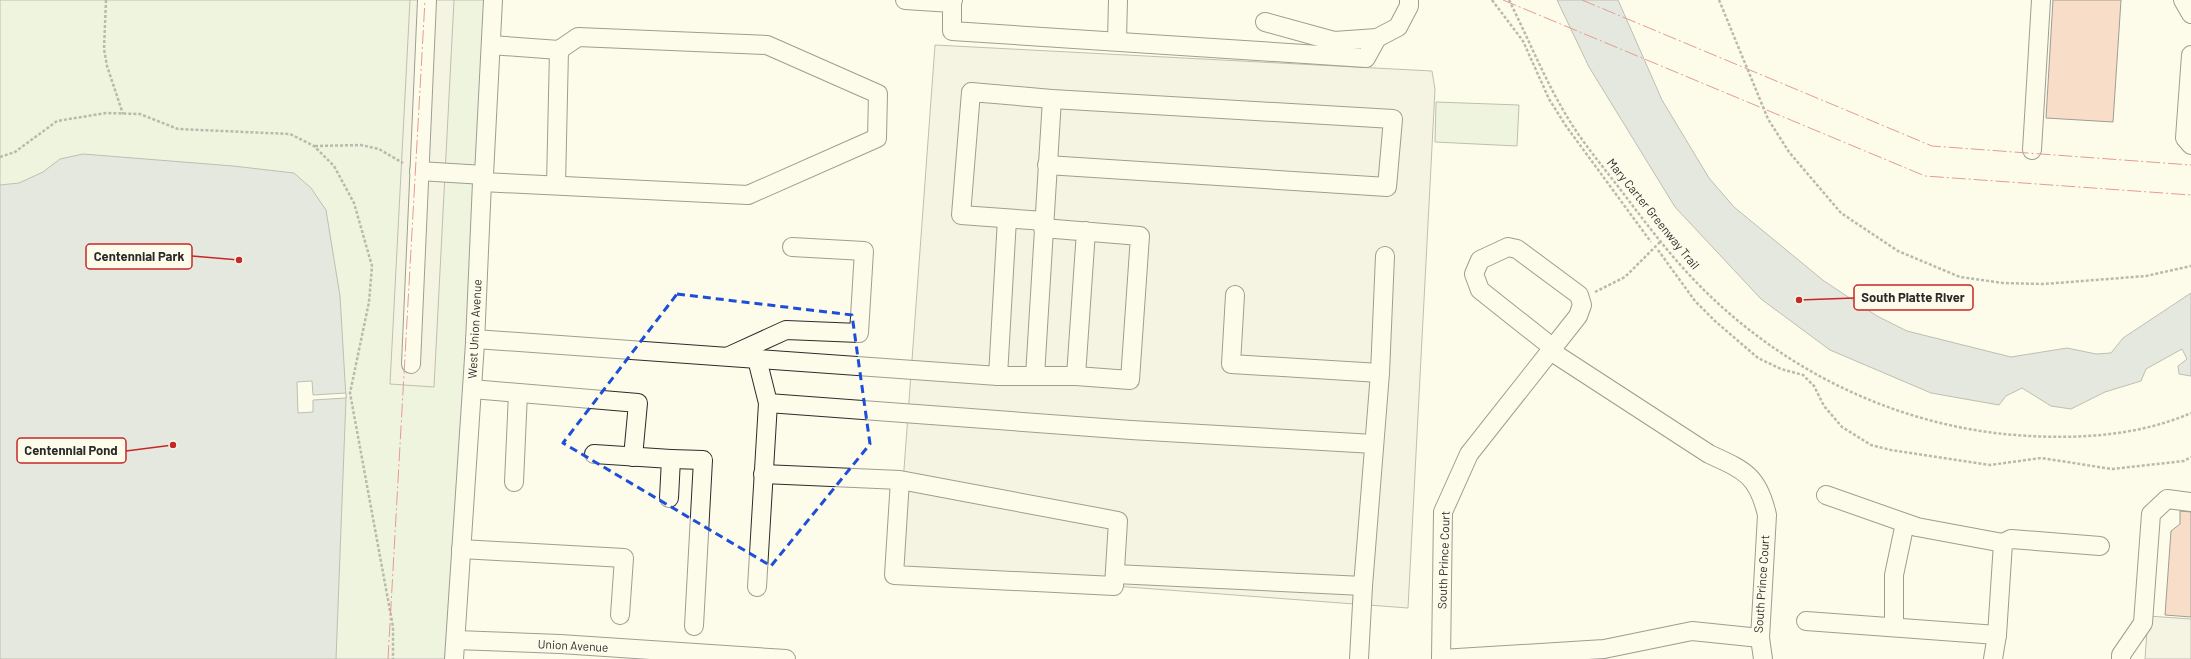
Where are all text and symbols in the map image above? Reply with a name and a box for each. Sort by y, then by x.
street label: Mary Carter Greenway Trail [1605,155,1703,272]
callout: Centennial Park [86,244,192,269]
text: Centennial Park [94,248,184,264]
street label: West Union Avenue [464,279,484,379]
callout: South Platte River [1854,285,1973,310]
text: South Platte River [1861,289,1965,305]
callout: Centennial Pond [17,438,126,463]
text: Centennial Pond [24,442,118,458]
street label: South Prince Court [1434,511,1452,609]
street label: South Prince Court [1751,534,1771,633]
street label: Union Avenue [537,636,609,654]

